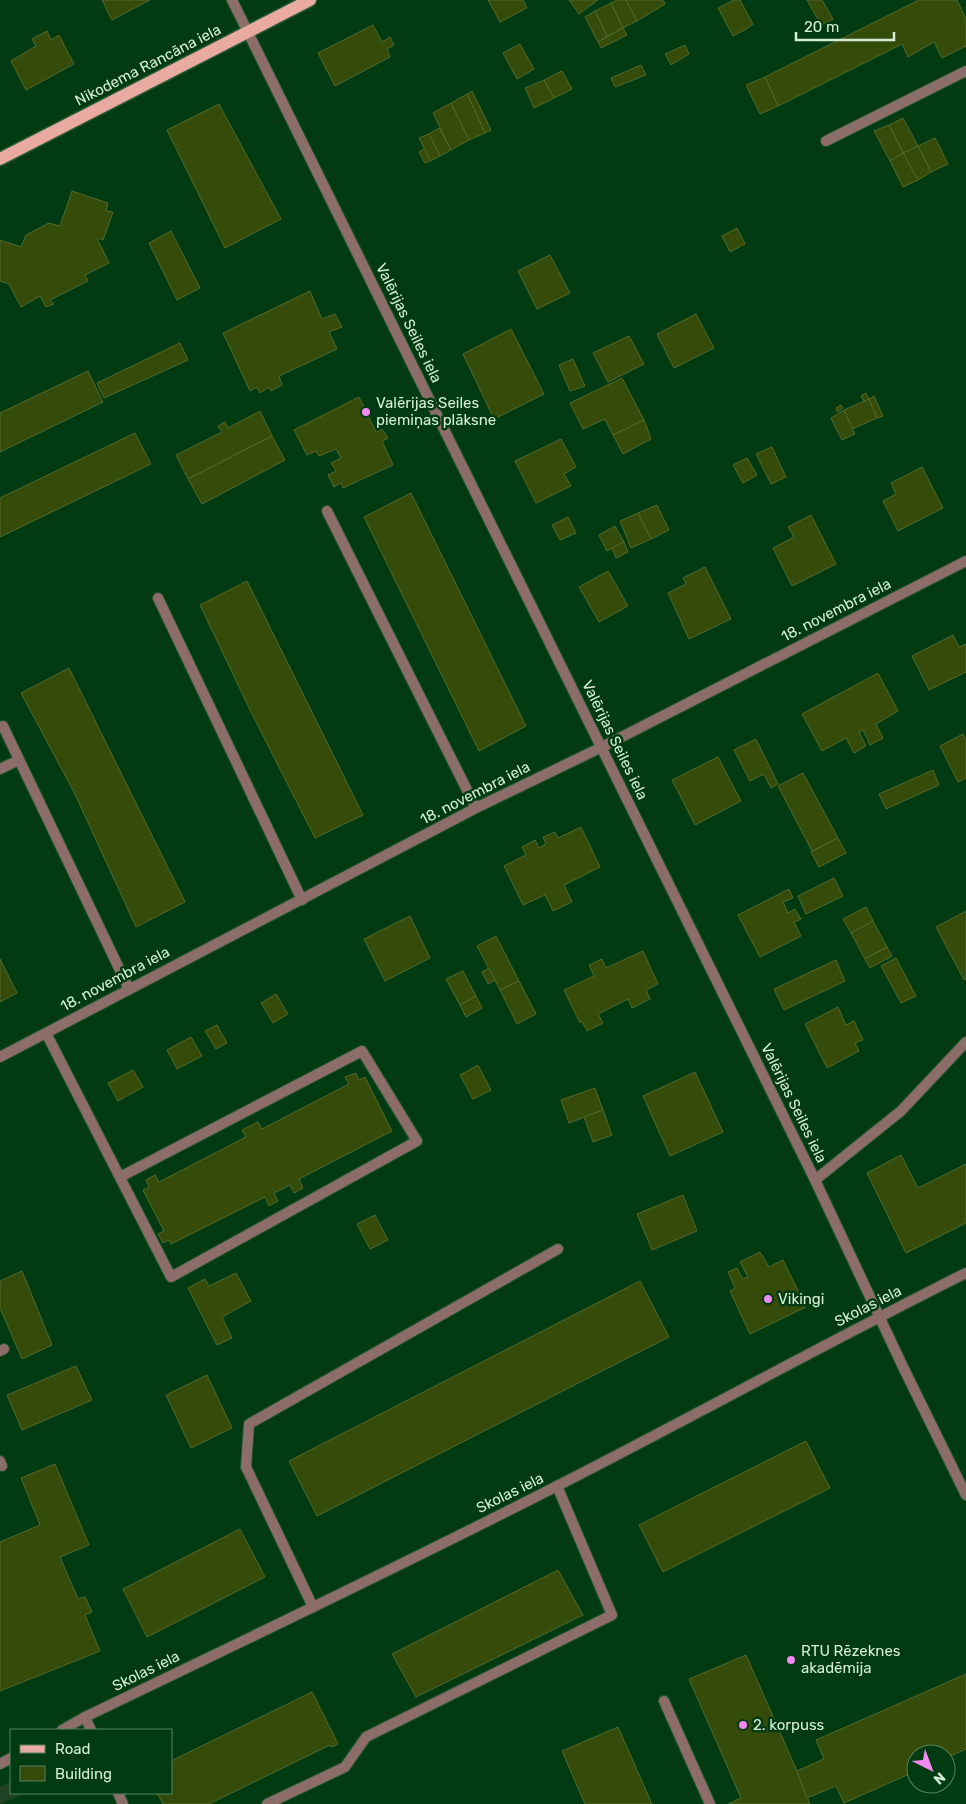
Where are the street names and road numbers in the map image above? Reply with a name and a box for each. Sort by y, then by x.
street label: Nikodema Rancāna iela [72,20,224,110]
street label: Valērijas Seiles iela [372,260,446,386]
street label: 18. novembra iela [778,575,894,645]
street label: Valērijas Seiles iela [578,677,652,803]
street label: 18. novembra iela [417,758,533,828]
street label: 18. novembra iela [57,943,173,1015]
street label: Valērijas Seiles iela [757,1040,831,1166]
street label: Skolas iela [832,1282,904,1330]
street label: Skolas iela [473,1469,547,1517]
street label: Skolas iela [109,1647,183,1695]

